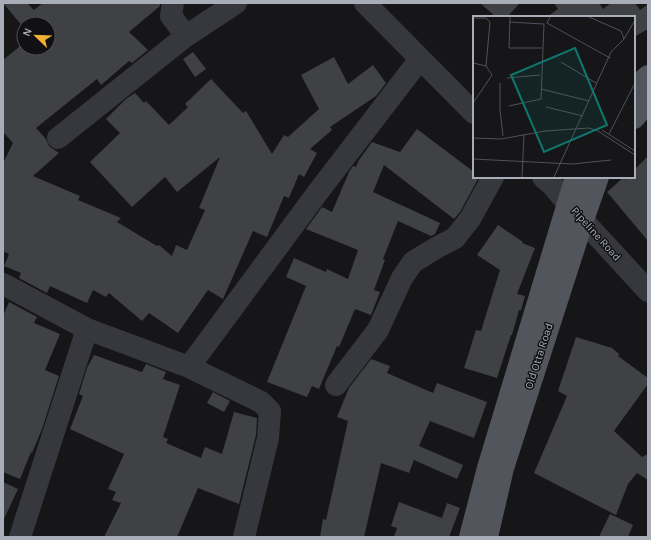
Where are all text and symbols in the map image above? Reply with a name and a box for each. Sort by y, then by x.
north arrow [16,16,56,56]
inset map [473,16,635,178]
text: N [20,26,35,38]
street label: Pipeline Road [568,204,624,264]
street label: Old Otta Road [522,321,556,391]

